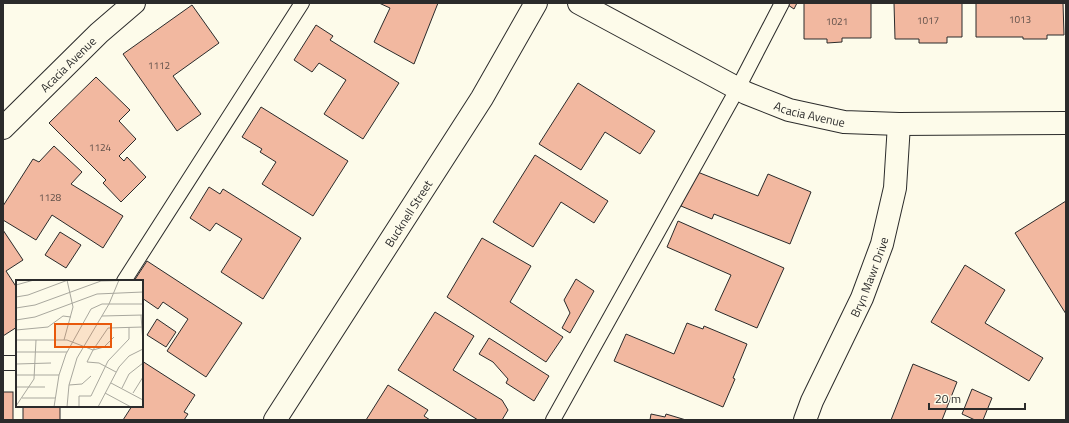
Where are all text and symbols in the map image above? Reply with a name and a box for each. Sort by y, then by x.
house number: 1013 [1009,12,1031,27]
house number: 1017 [917,13,939,28]
house number: 1021 [826,14,848,29]
street label: Acacia Avenue [35,32,100,96]
house number: 1112 [148,58,170,73]
street label: Acacia Avenue [771,96,847,131]
house number: 1124 [89,140,112,155]
street label: Bucknell Street [379,175,437,250]
house number: 1128 [39,190,62,205]
street label: Bryn Mawr Drive [845,235,893,320]
inset map [16,280,143,407]
scale bar [929,385,1025,411]
text: 20 m [935,389,961,408]

